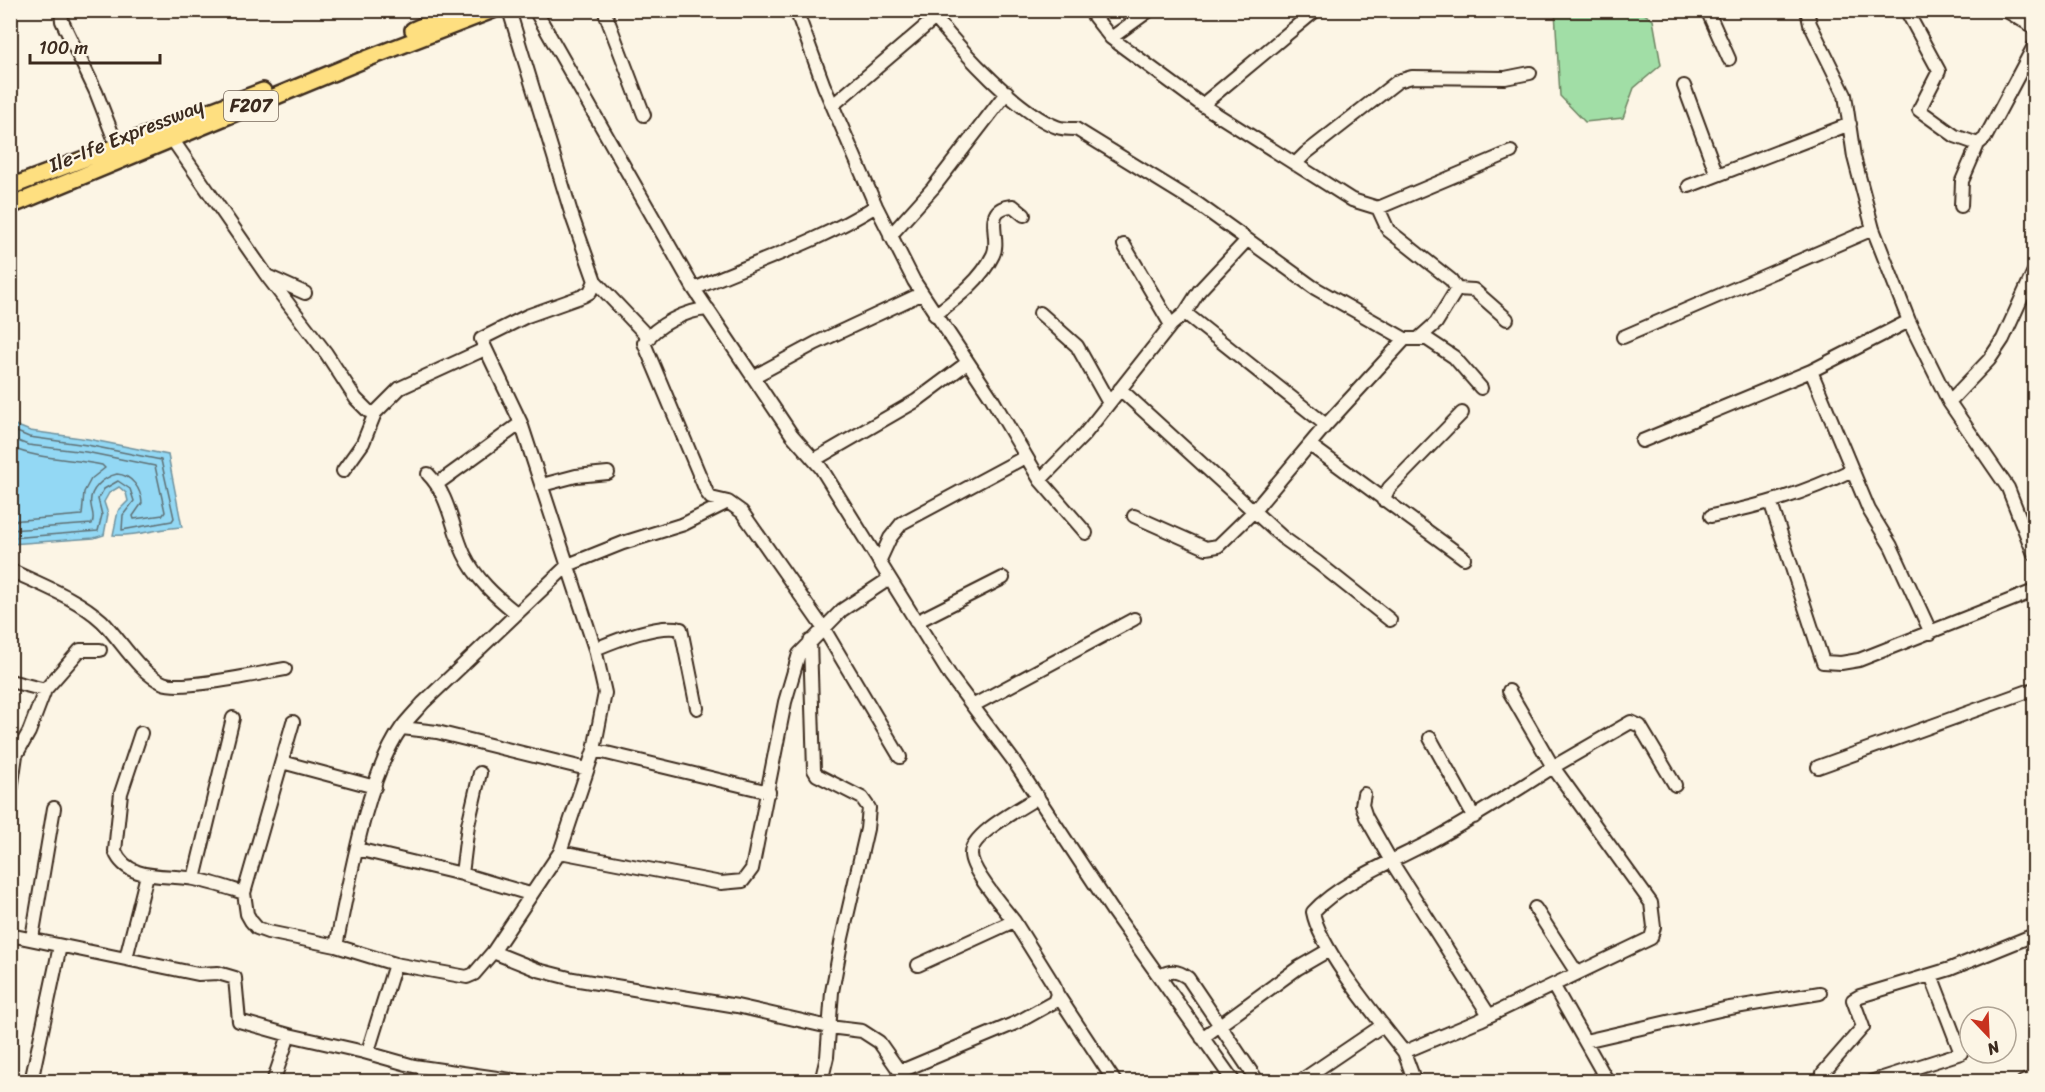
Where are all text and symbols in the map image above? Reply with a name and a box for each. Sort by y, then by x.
scale bar [30,27,160,65]
text: 100 m [39,32,88,64]
street label: Ile-Ife Expressway [42,88,210,183]
road number: F207 [224,91,278,121]
north arrow [1958,1005,2018,1065]
text: N [1982,1032,2005,1064]

